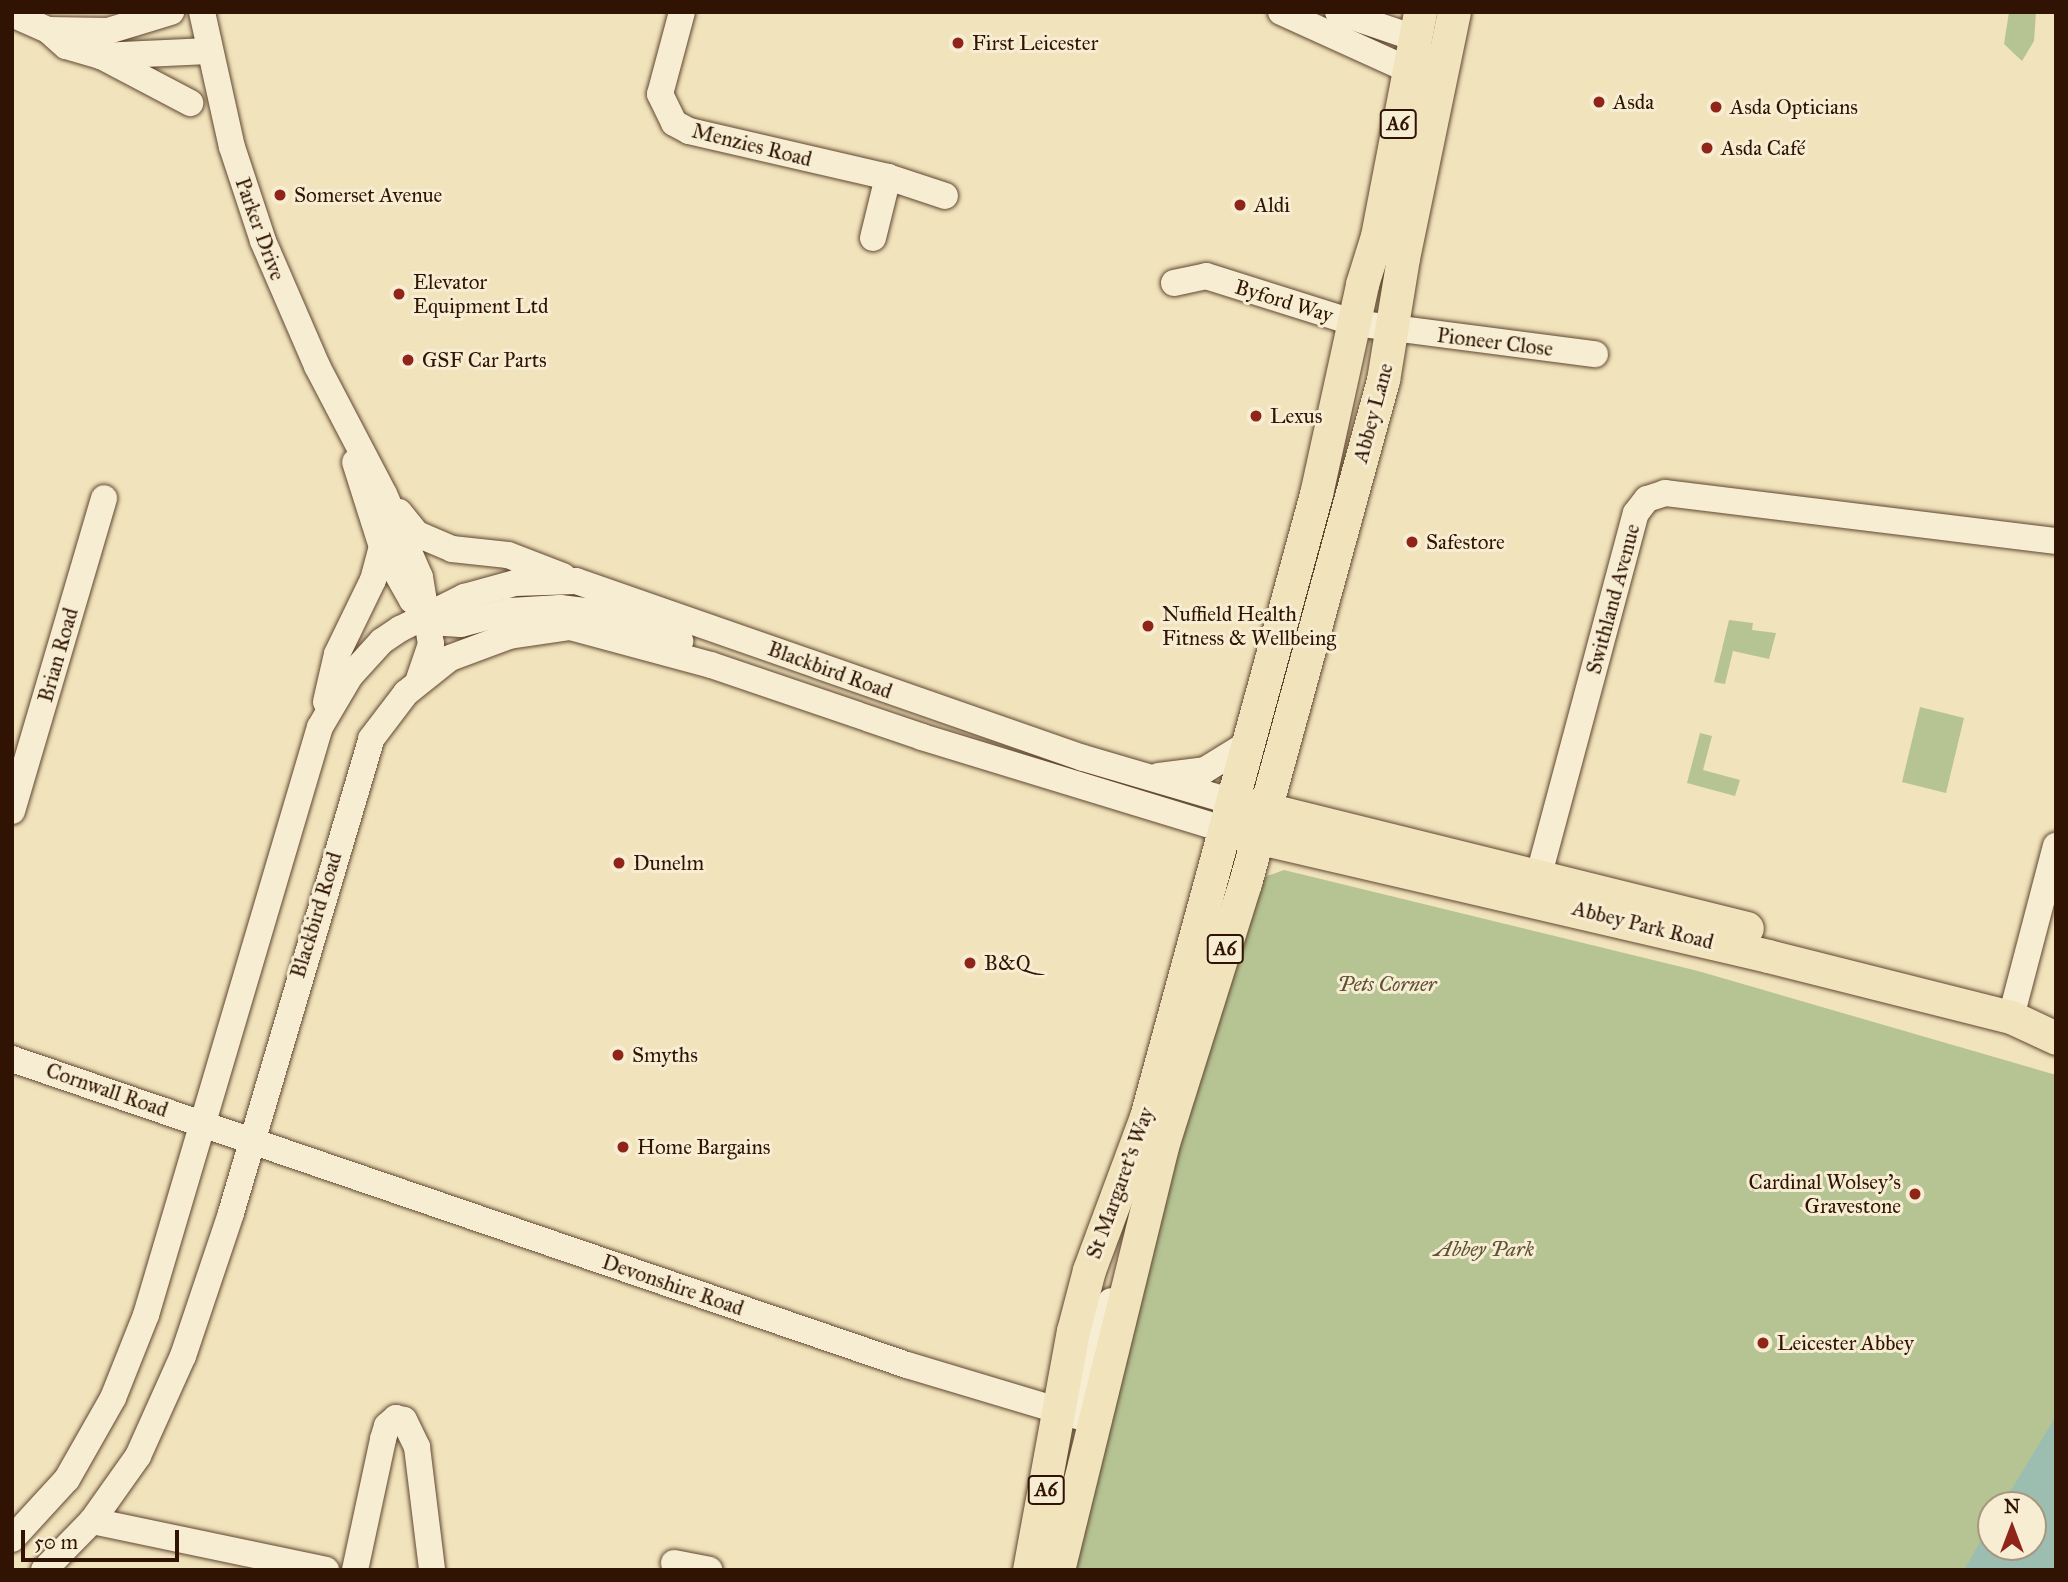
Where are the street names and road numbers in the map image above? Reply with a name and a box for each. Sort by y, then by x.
road number: A6 [1379,108,1417,140]
street label: Menzies Road [689,118,815,172]
street label: Parker Drive [230,174,290,284]
street label: Byford Way [1232,274,1336,328]
street label: Pioneer Close [1436,322,1554,362]
street label: Abbey Lane [1348,360,1398,466]
street label: Swithland Avenue [1581,521,1645,677]
street label: Brian Road [33,605,83,705]
street label: Blackbird Road [764,636,896,704]
street label: Blackbird Road [285,849,347,981]
street label: Abbey Park Road [1570,895,1716,955]
road number: A6 [1206,934,1244,965]
street label: Cornwall Road [43,1057,171,1123]
street label: St Margaret's Way [1081,1104,1159,1262]
street label: Devonshire Road [599,1249,747,1321]
road number: A6 [1027,1474,1065,1506]

